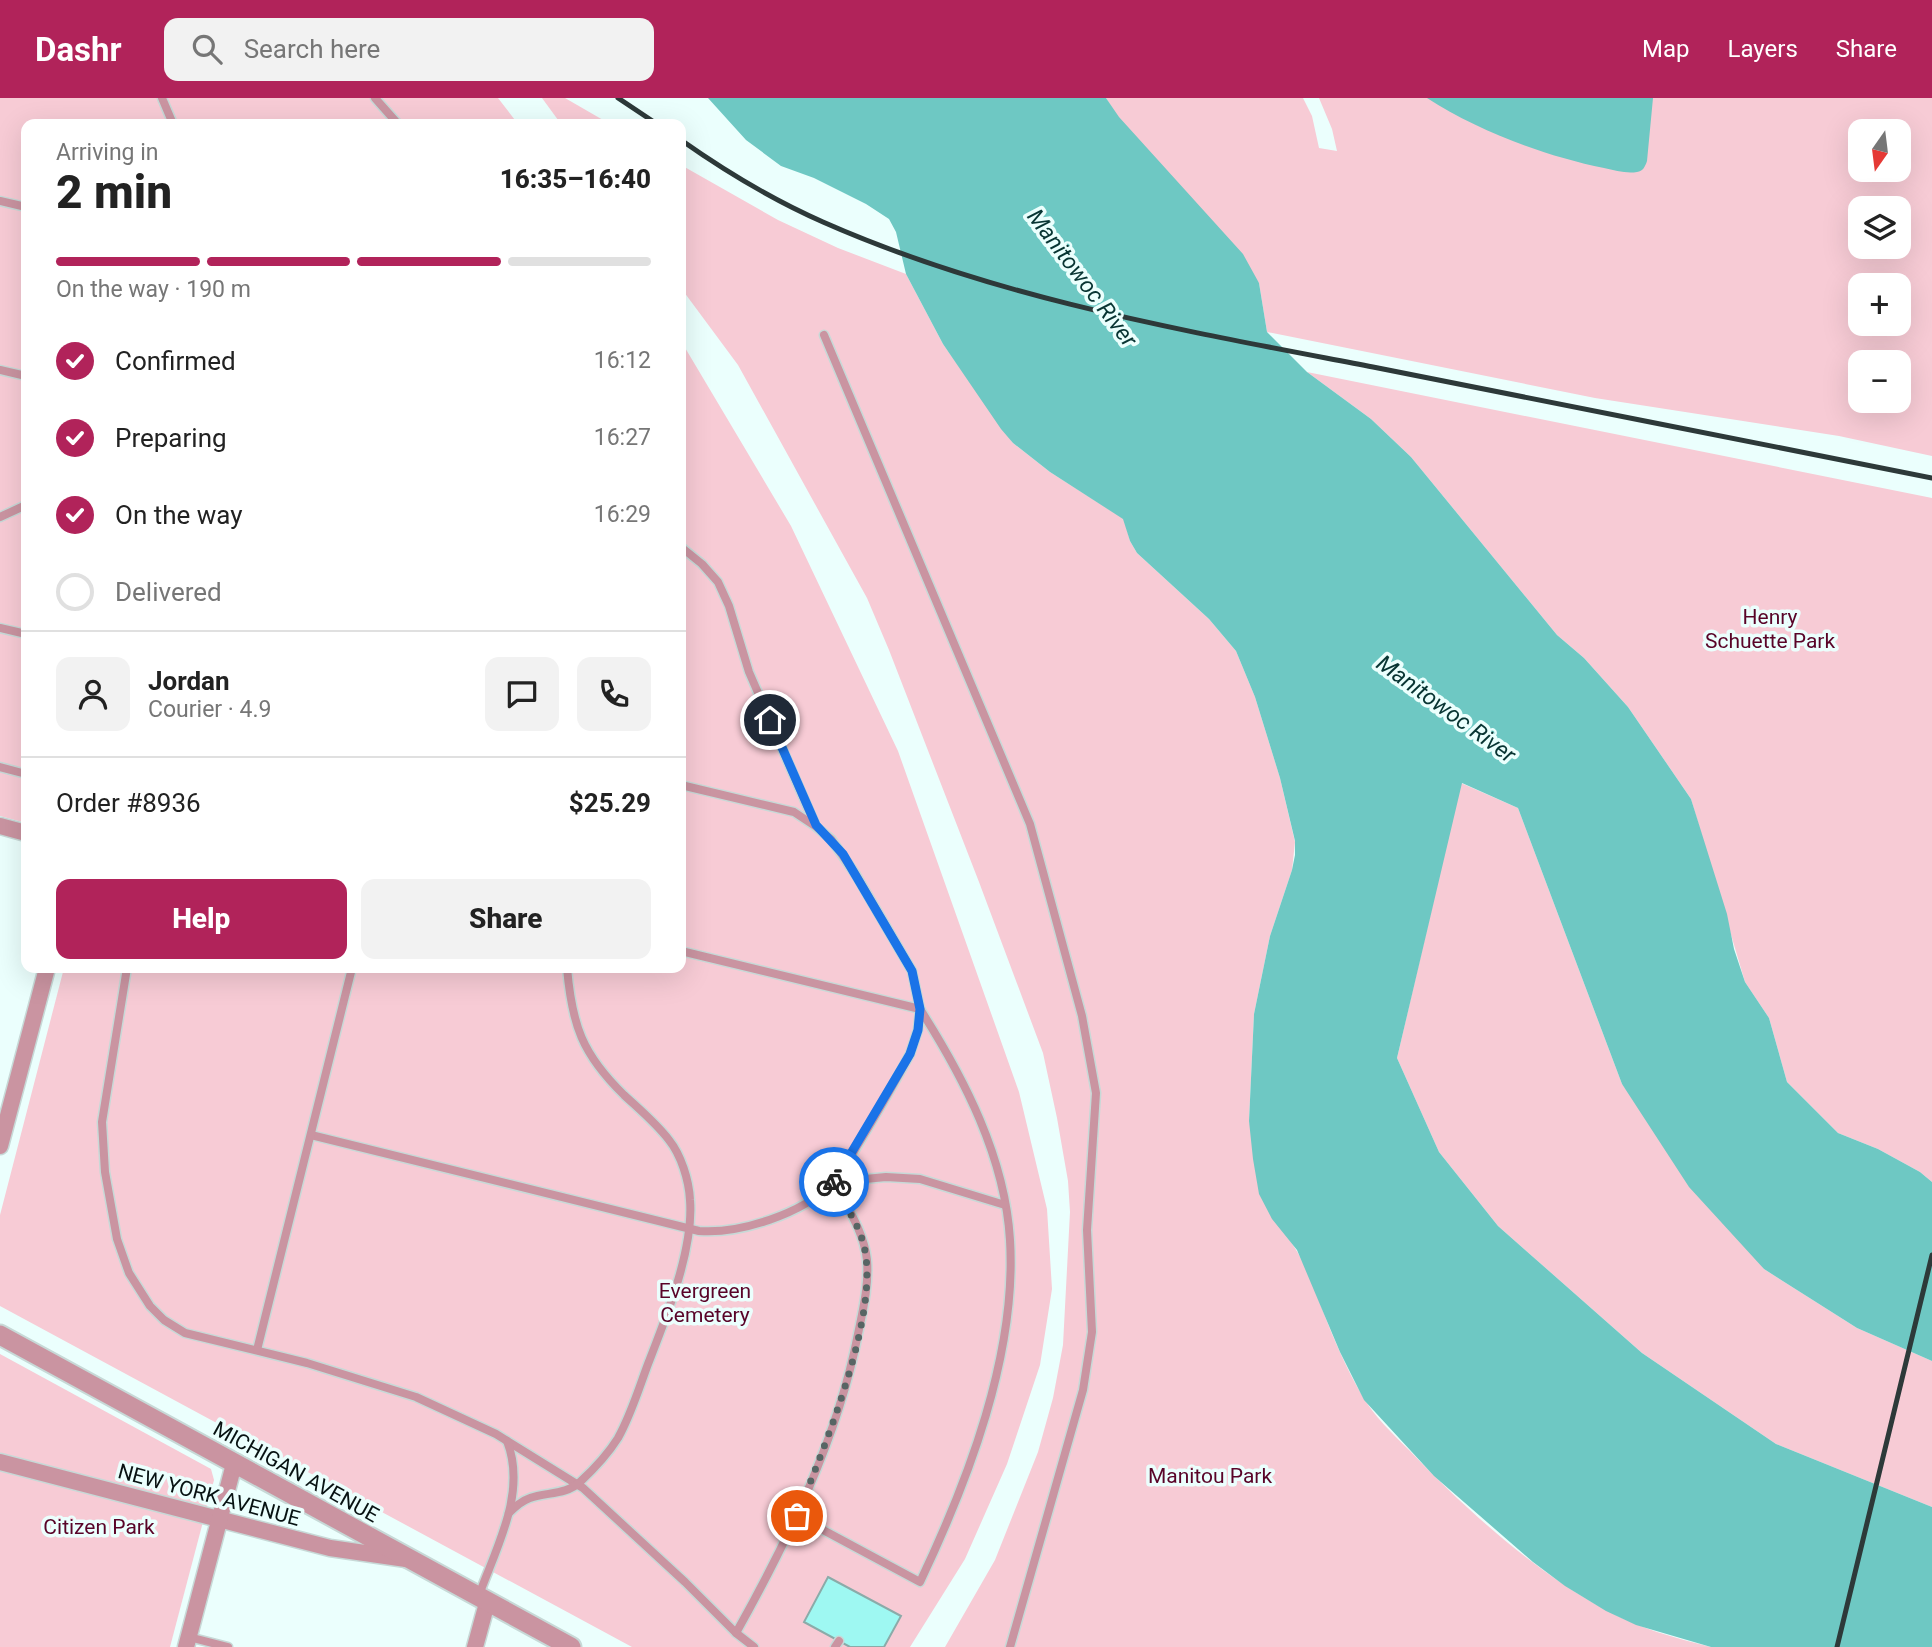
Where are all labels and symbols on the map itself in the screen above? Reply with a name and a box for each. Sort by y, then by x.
north arrow [1848,119,1911,182]
water label: Manitowoc River [1022,204,1143,353]
park label: Henry Schuette Park [1705,605,1835,653]
water label: Manitowoc River [1371,650,1522,769]
pin [740,690,800,750]
courier [799,1147,869,1217]
park label: Evergreen Cemetery [659,1279,751,1327]
street label: MICHIGAN AVENUE [209,1417,383,1527]
street label: NEW YORK AVENUE [115,1459,303,1531]
park label: Manitou Park [1148,1464,1272,1488]
pin [767,1486,827,1546]
park label: Citizen Park [43,1515,155,1539]

